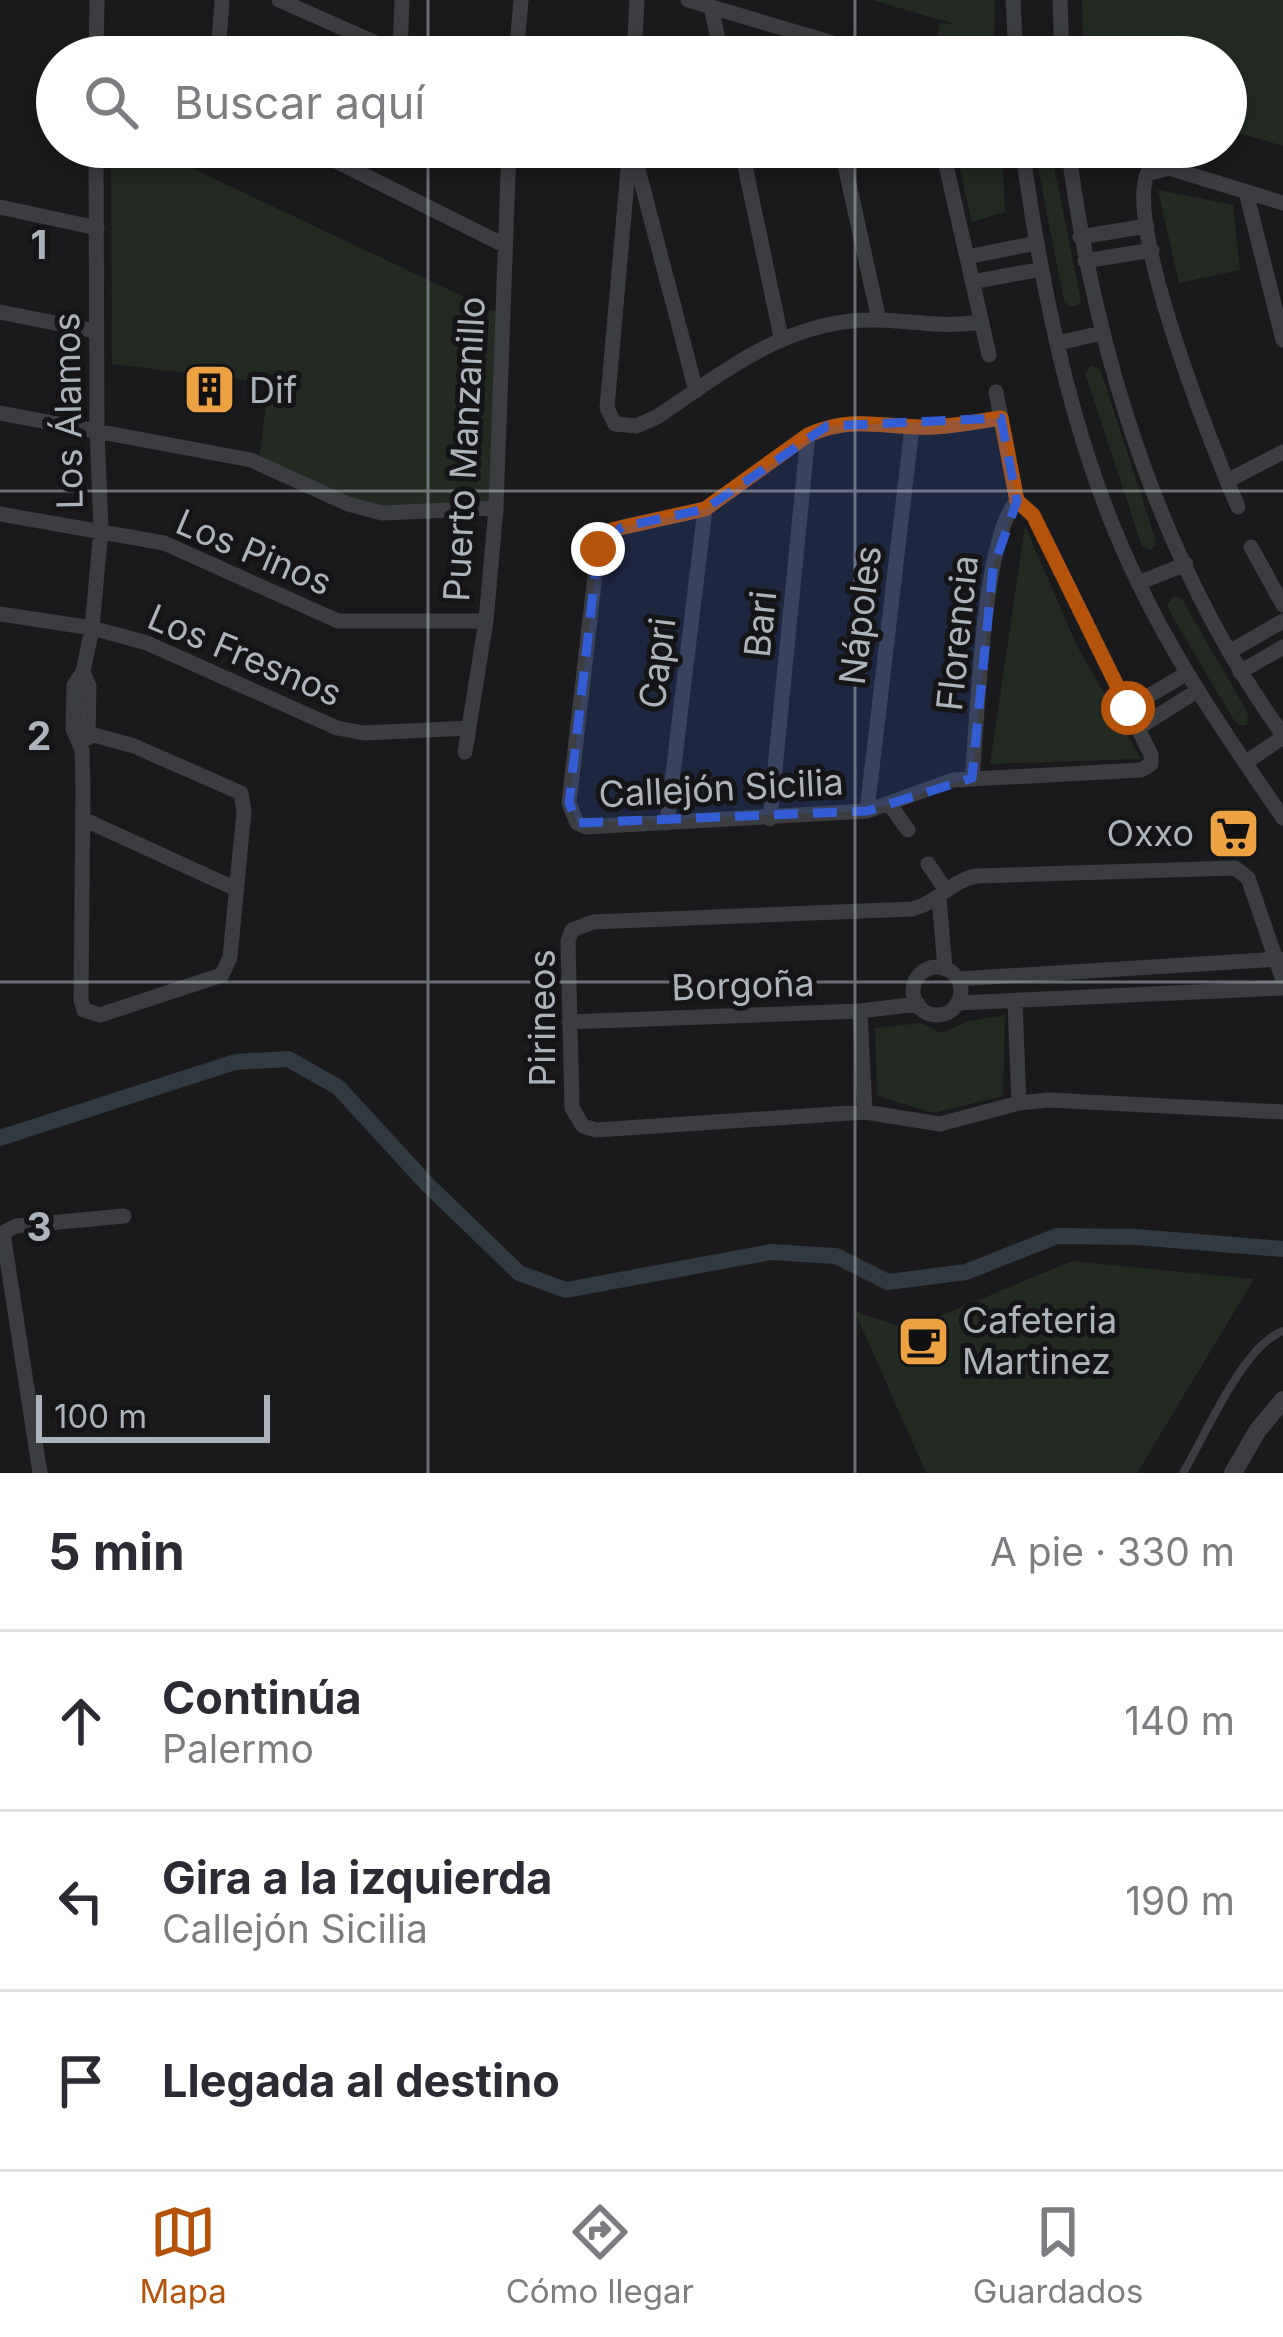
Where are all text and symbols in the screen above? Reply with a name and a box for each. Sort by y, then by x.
search box [36,36,1247,168]
icon: search [78,69,144,135]
text: Buscar aquí [174,75,425,130]
text: 1 [31,221,47,268]
street label: Puerto Manzanillo [434,295,494,603]
street label: Los Álamos [44,312,92,510]
building icon: Dif [182,362,238,418]
place label: Dif [249,368,297,412]
street label: Los Pinos [170,500,338,604]
route end [571,522,625,576]
street label: Nápoles [830,543,890,687]
street label: Florencia [927,553,987,713]
street label: Bari [735,589,785,659]
street label: Los Fresnos [142,594,348,716]
street label: Capri [630,615,684,711]
route start [1101,681,1155,735]
text: 2 [27,712,51,759]
street label: Callejón Sicilia [597,760,845,816]
supermarket icon: Oxxo [1205,805,1261,861]
place label: Oxxo [1106,811,1194,855]
street label: Pirineos [520,949,564,1087]
street label: Borgoña [671,961,815,1009]
text: 3 [26,1203,52,1250]
place label: Cafeteria Martinez [962,1298,1117,1383]
cafe icon: Cafeteria Martinez [895,1313,951,1369]
scale bar [36,1389,270,1442]
text: 100 m [54,1396,147,1436]
text: 5 min [48,1521,185,1582]
text: A pie · 330 m [990,1528,1235,1575]
text: Continúa [162,1670,362,1725]
icon: ahead [48,1688,114,1754]
text: 140 m [1124,1697,1235,1744]
text: Palermo [162,1725,314,1772]
text: Gira a la izquierda [162,1850,552,1905]
icon: left [48,1868,114,1934]
text: 190 m [1125,1877,1235,1924]
text: Callejón Sicilia [162,1905,428,1952]
icon: arrive [48,2048,114,2114]
text: Llegada al destino [162,2053,560,2108]
tab: Mapa [139,2199,227,2311]
tab: Cómo llegar [506,2199,694,2311]
tab: Guardados [973,2199,1144,2311]

